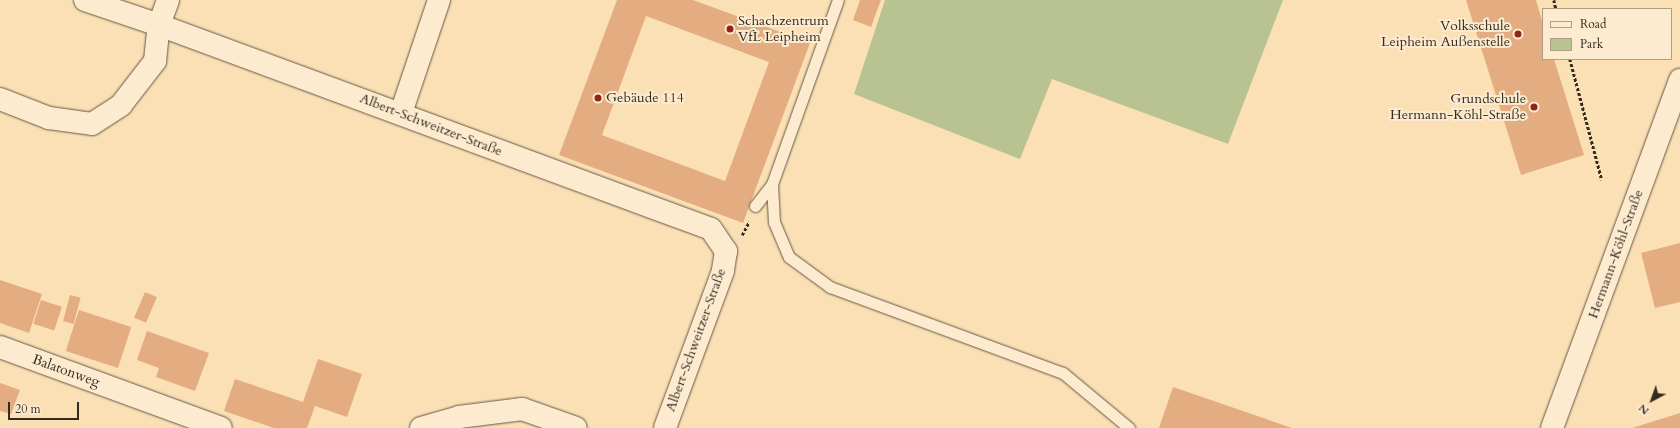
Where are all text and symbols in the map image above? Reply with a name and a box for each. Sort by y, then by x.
legend [1542,8,1672,60]
place label: Schachzentrum VfL Leipheim [738,13,829,46]
text: Road [1580,16,1606,32]
place label: Volksschule Leipheim Außenstelle [1381,18,1510,50]
marker: Schachzentrum VfL Leipheim [725,24,735,34]
marker: Volksschule Leipheim Außenstelle [1513,29,1523,39]
text: Park [1580,36,1603,52]
street label: Albert-Schweitzer-Straße [357,90,505,160]
place label: Gebäude 114 [606,90,684,106]
place label: Grundschule Hermann-Köhl-Straße [1390,91,1526,124]
marker: Gebäude 114 [593,93,603,103]
marker: Grundschule Hermann-Köhl-Straße [1529,102,1539,112]
street label: Hermann-Köhl-Straße [1585,187,1647,321]
street label: Albert-Schweitzer-Straße [662,266,730,414]
street label: Balatonweg [30,351,102,391]
north arrow [1632,380,1672,420]
scale bar [10,394,81,420]
text: 20 m [15,401,41,417]
text: N [1635,401,1652,418]

